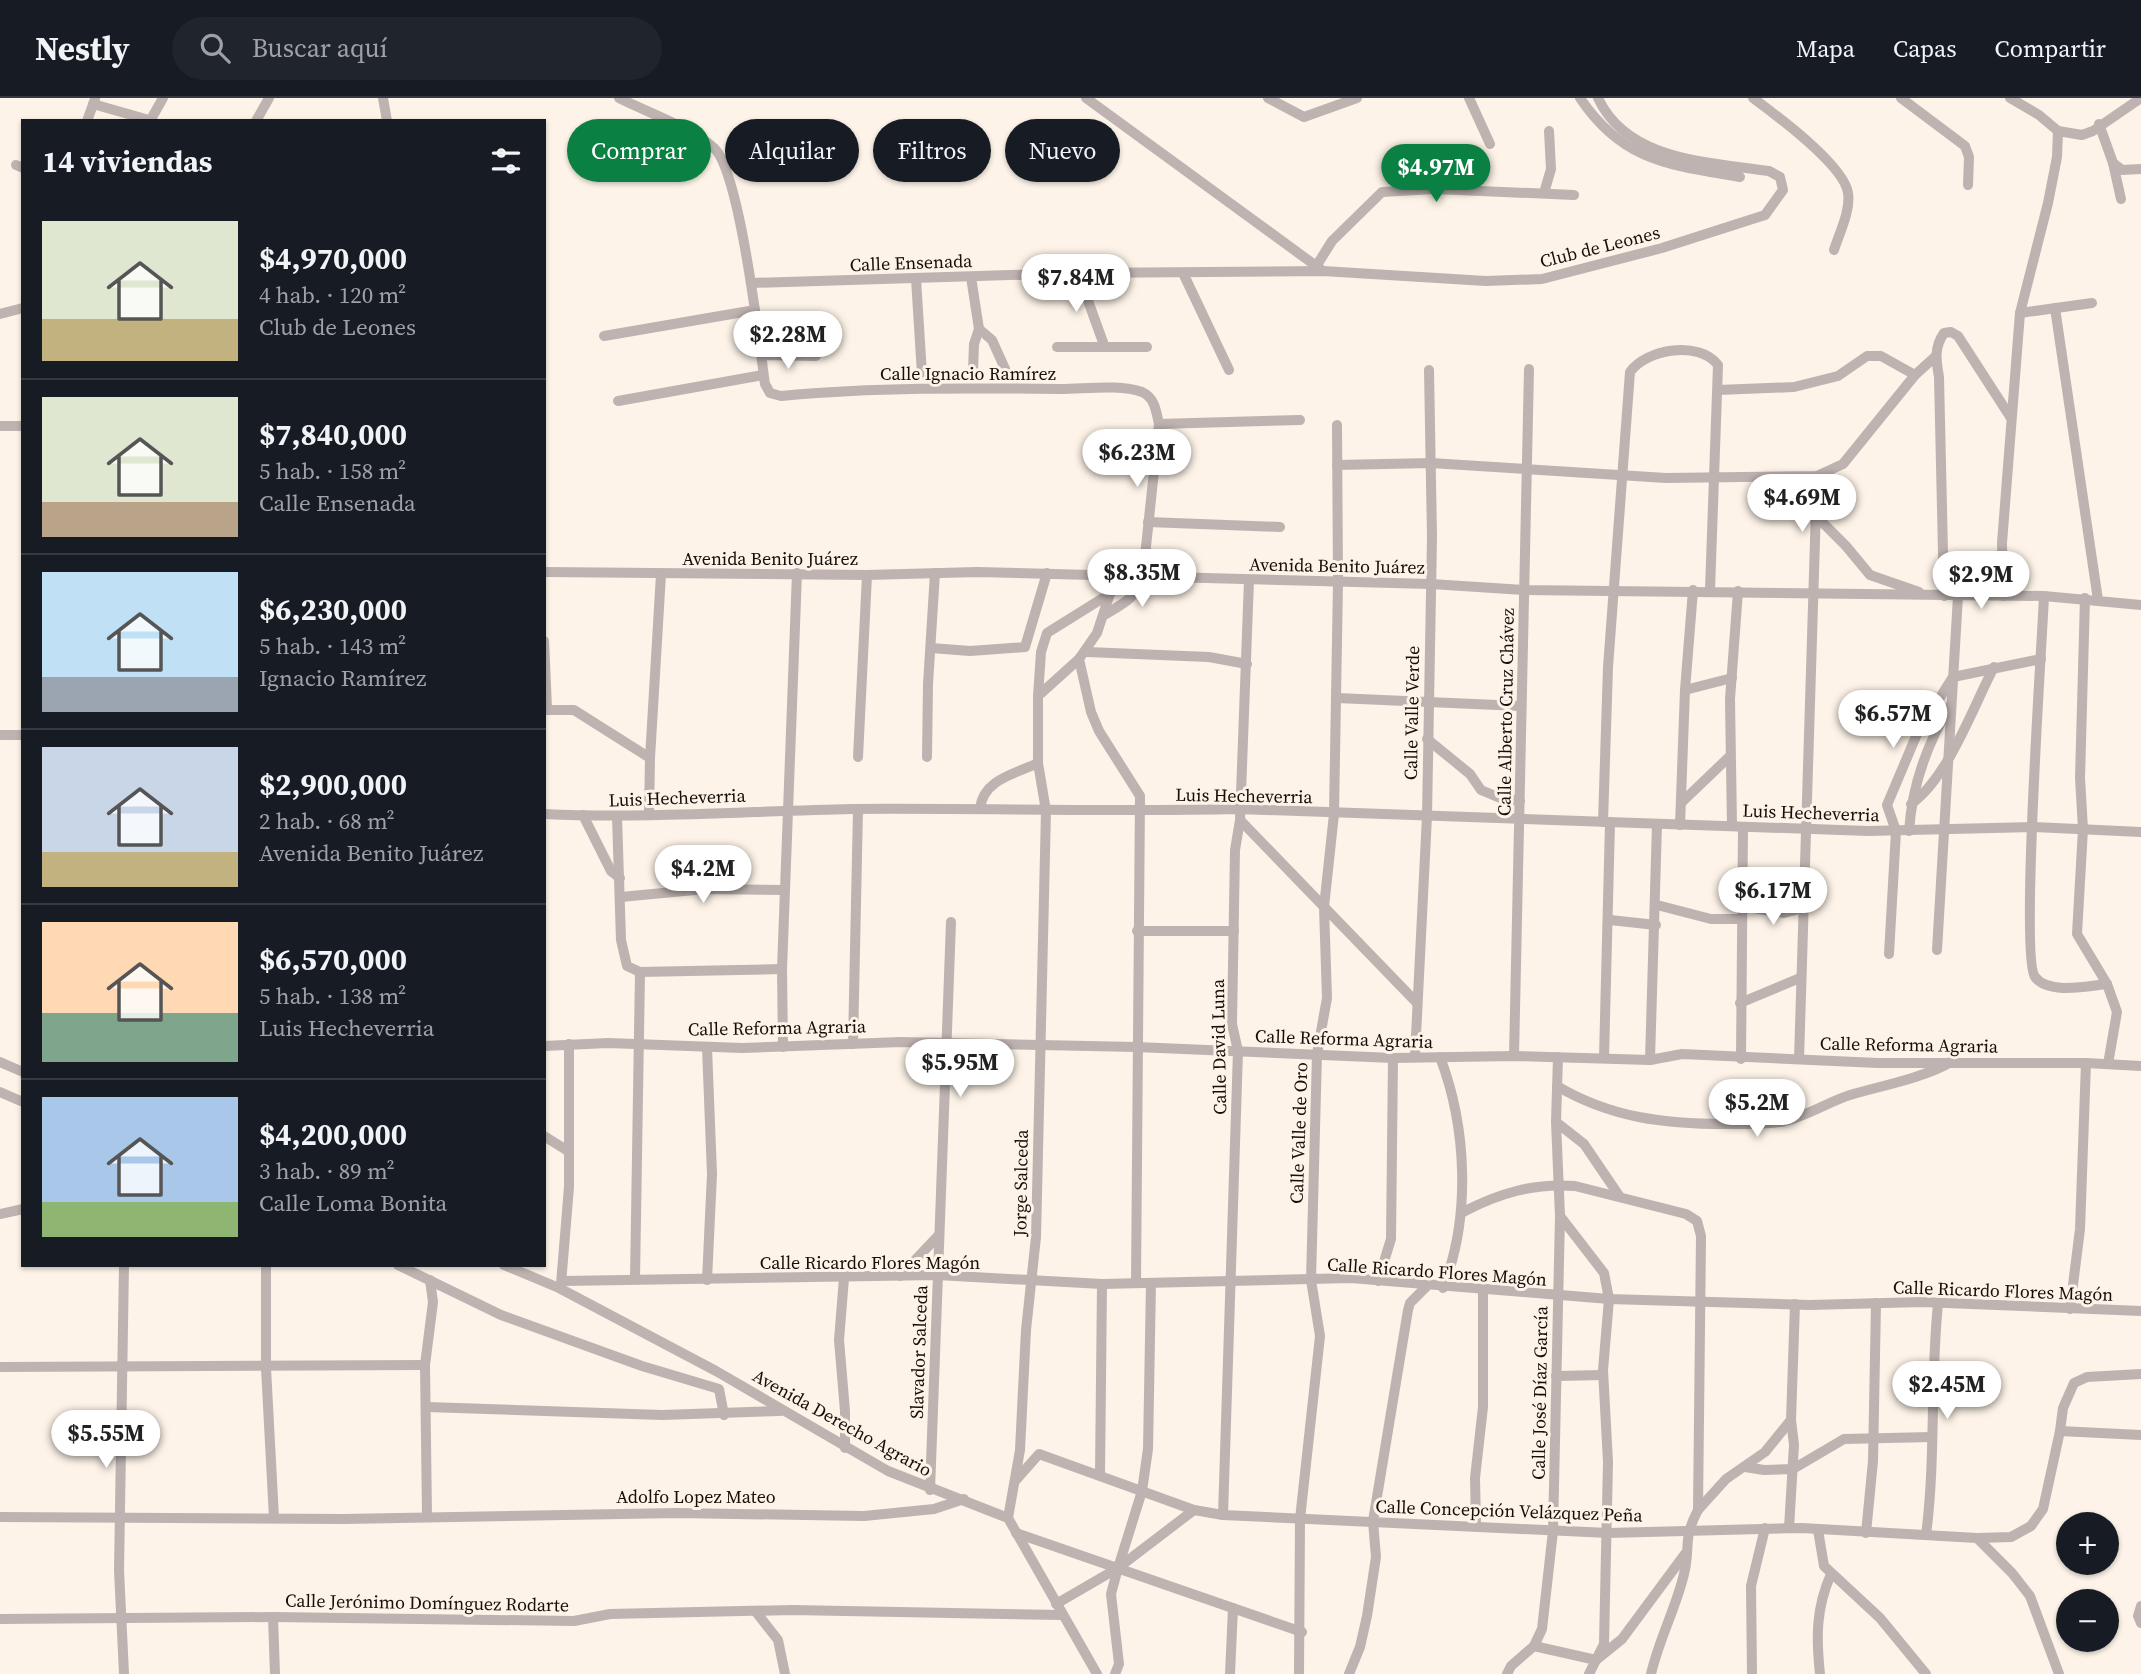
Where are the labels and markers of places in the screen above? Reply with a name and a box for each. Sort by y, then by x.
pin: $4.97M [1379,144,1493,204]
pin: $7.84M [1019,254,1133,314]
pin: $2.28M [731,312,845,371]
pin: $6.23M [1080,430,1194,489]
pin: $4.69M [1745,474,1859,534]
pin: $8.35M [1085,550,1199,609]
pin: $2.9M [1932,552,2030,611]
pin: $6.57M [1836,690,1950,750]
pin: $4.2M [654,846,752,905]
pin: $6.17M [1716,868,1830,927]
pin: $5.95M [903,1040,1017,1099]
pin: $5.2M [1708,1080,1806,1139]
pin: $2.45M [1890,1362,2004,1421]
pin: $5.55M [49,1410,163,1470]

